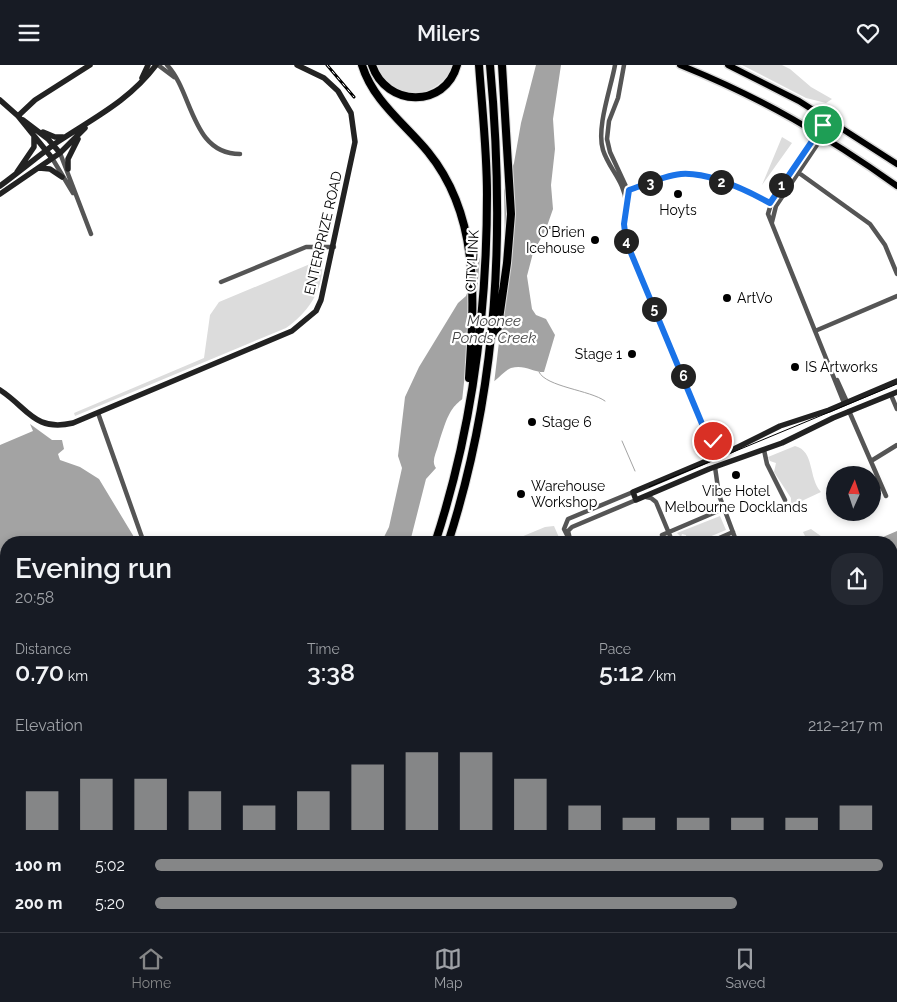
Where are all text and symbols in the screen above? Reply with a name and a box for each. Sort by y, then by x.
icon: menu [15,19,43,47]
icon: heart [854,19,882,47]
text: Milers [417,20,480,46]
pin [802,104,844,146]
icon: arrive [809,111,837,139]
pin: 2 [708,169,734,195]
street label: ENTERPRIZE ROAD [301,170,345,296]
pin: 3 [638,171,662,195]
pin: 1 [768,173,794,197]
text: 2 [718,174,725,190]
text: 3 [647,175,654,191]
text: 1 [778,177,785,193]
marker: Hoyts [672,188,684,200]
place label: Hoyts [659,202,697,218]
place label: O'Brien Icehouse [526,224,585,256]
pin: 4 [614,229,638,253]
street label: CITYLINK [462,230,482,292]
text: 4 [623,233,631,249]
marker: O'Brien Icehouse [589,234,601,246]
place label: ArtVo [737,290,773,306]
marker: ArtVo [721,292,733,304]
pin: 5 [642,297,666,321]
text: 5 [651,301,658,317]
water label: Moonee Ponds Creek [452,312,536,347]
place label: Stage 1 [575,346,622,362]
marker: Stage 1 [626,348,638,360]
place label: IS Artworks [805,359,878,375]
marker: IS Artworks [789,361,801,373]
pin: 6 [670,363,696,389]
text: 6 [679,368,688,384]
place label: Stage 6 [542,414,592,430]
marker: Stage 6 [526,416,538,428]
pin [692,420,734,462]
icon: check [699,427,727,455]
north arrow [826,466,881,521]
map controls [826,466,881,521]
marker: Vibe Hotel Melbourne Docklands [730,469,742,481]
place label: Warehouse Workshop [531,478,605,510]
place label: Vibe Hotel Melbourne Docklands [665,483,808,515]
marker: Warehouse Workshop [515,488,527,500]
text: Evening run [15,552,172,585]
button: share [831,553,883,605]
text: 20:58 [15,588,54,607]
text: Distance [15,641,71,657]
text: Time [307,641,340,657]
text: Pace [599,641,631,657]
text: 0.70 [15,657,64,687]
text: 3:38 [307,657,355,687]
text: 5:12 [599,657,644,687]
text: km [64,668,88,684]
text: /km [644,668,676,684]
text: Elevation [15,716,83,735]
text: 212–217 m [808,716,883,735]
text: 100 m [15,856,61,875]
text: 5:02 [95,856,125,875]
text: 200 m [15,894,62,913]
text: 5:20 [95,894,125,913]
tab: Home [131,945,171,991]
tab: Map [434,945,463,991]
tab: Saved [725,945,766,991]

